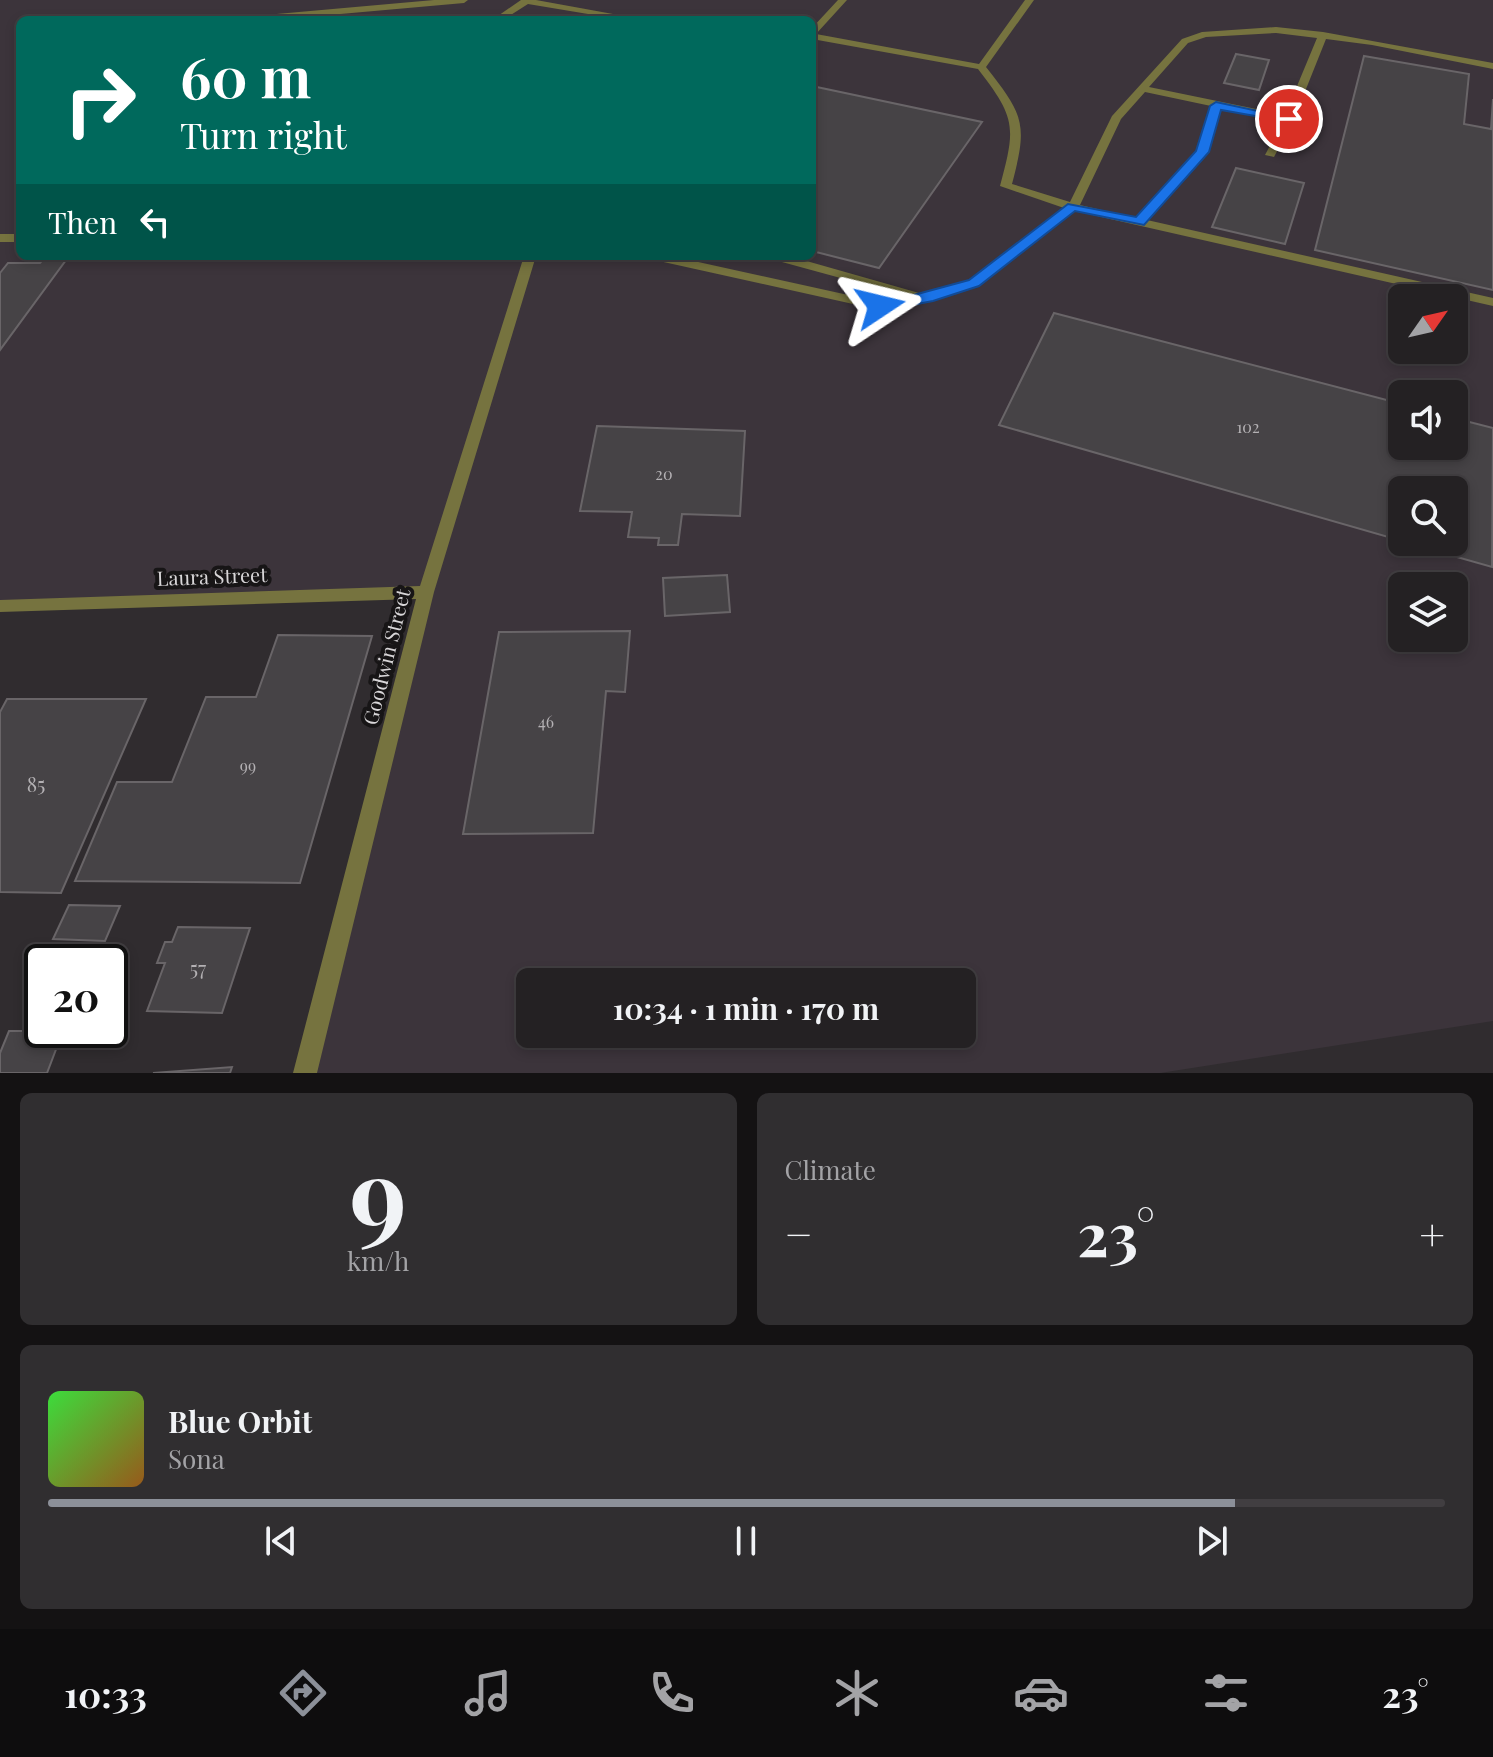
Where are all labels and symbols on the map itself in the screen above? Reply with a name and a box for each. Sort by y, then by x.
pin [1255,85,1323,153]
position arrow [838,264,922,348]
north arrow [1388,284,1468,364]
house number: 102 [1236,416,1260,437]
house number: 20 [655,463,673,484]
street label: Laura Street [156,560,269,591]
street label: Goodwin Street [356,585,416,728]
house number: 46 [538,711,554,732]
house number: 99 [240,755,256,776]
house number: 85 [27,770,45,797]
speed limit sign: 20 [24,944,128,1048]
house number: 57 [190,954,206,981]

